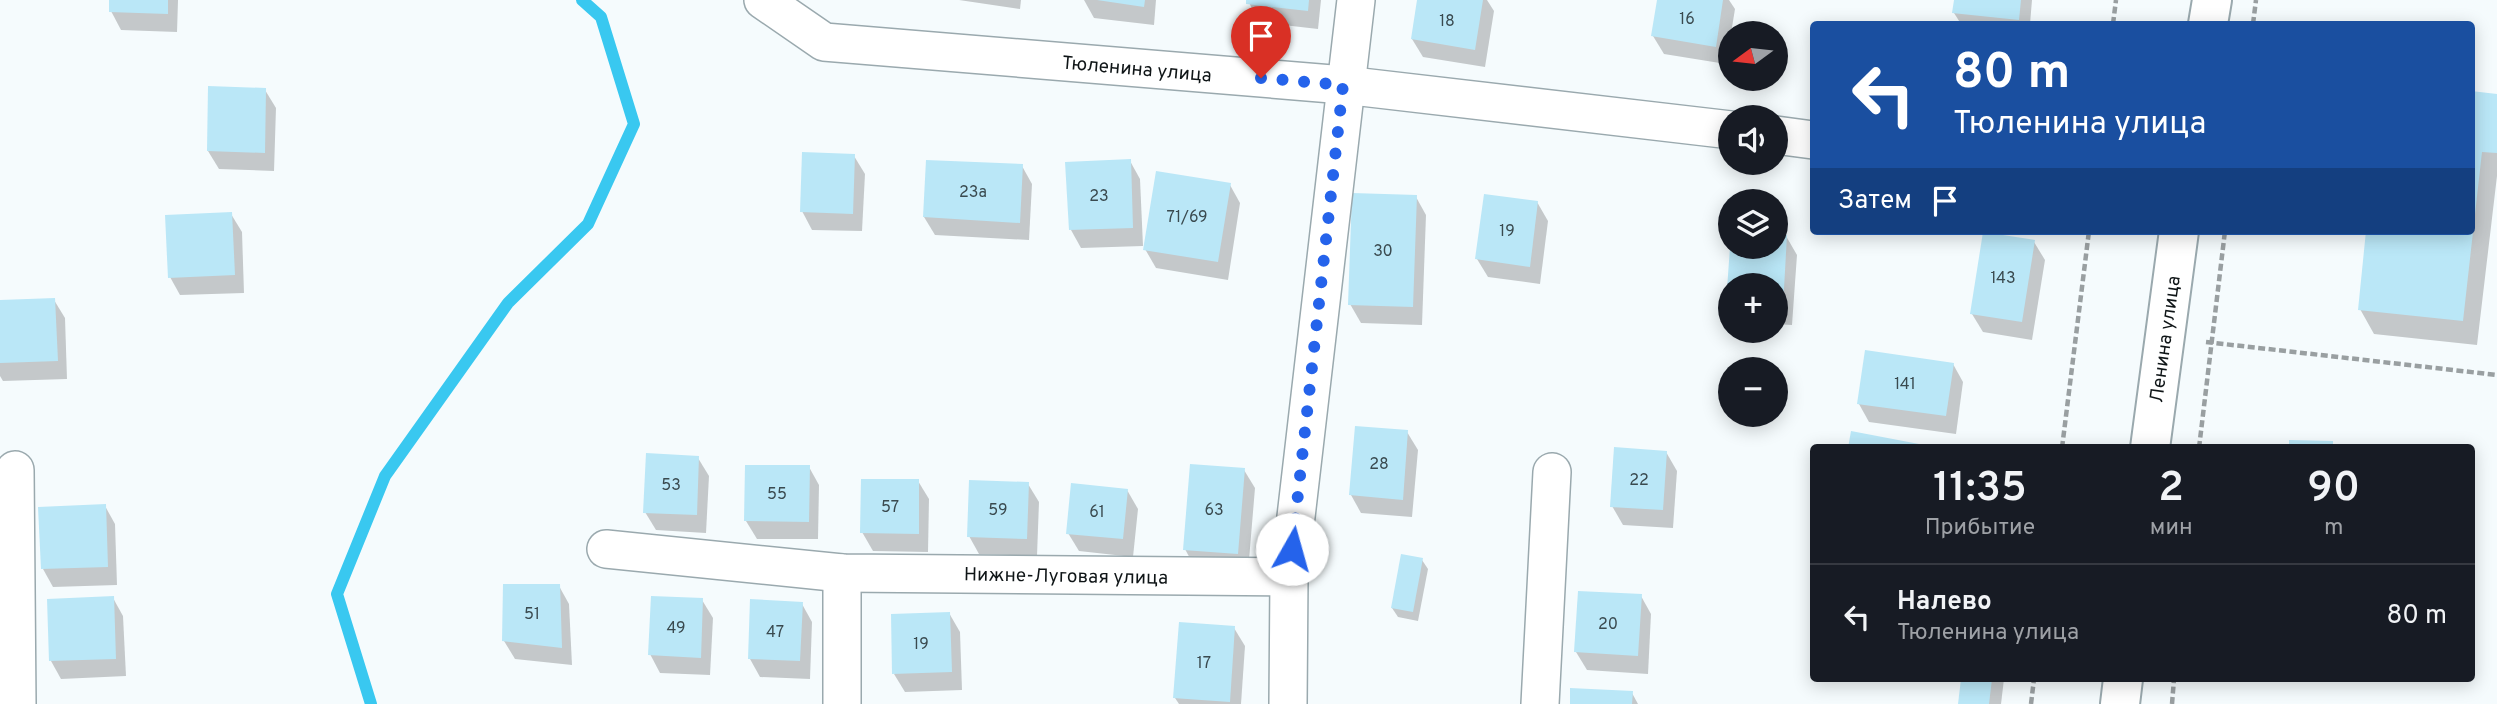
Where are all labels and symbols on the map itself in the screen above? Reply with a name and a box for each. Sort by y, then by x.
pin [1231,6,1291,78]
house number: 16 [1679,10,1695,30]
house number: 18 [1439,12,1455,32]
north arrow [1718,21,1788,91]
street label: Тюленина улица [1061,51,1213,88]
house number: 23а [959,183,987,203]
house number: 23 [1089,187,1109,207]
house number: 71/69 [1167,208,1207,228]
house number: 19 [1499,222,1515,242]
house number: 30 [1373,242,1393,262]
house number: 143 [1990,269,2016,289]
street label: Ленина улица [2145,274,2187,404]
house number: 141 [1894,375,1916,395]
house number: 28 [1369,455,1389,475]
house number: 22 [1629,471,1649,491]
house number: 53 [661,476,681,496]
house number: 55 [767,485,787,505]
house number: 57 [881,498,899,518]
house number: 59 [988,501,1008,521]
house number: 63 [1204,501,1224,521]
house number: 61 [1089,503,1105,523]
position arrow [1255,512,1329,586]
street label: Нижне-Луговая улица [964,563,1168,591]
house number: 51 [524,605,540,625]
house number: 20 [1598,615,1618,635]
house number: 49 [666,619,686,639]
house number: 47 [766,623,784,643]
house number: 19 [913,635,929,655]
house number: 17 [1197,654,1211,674]

